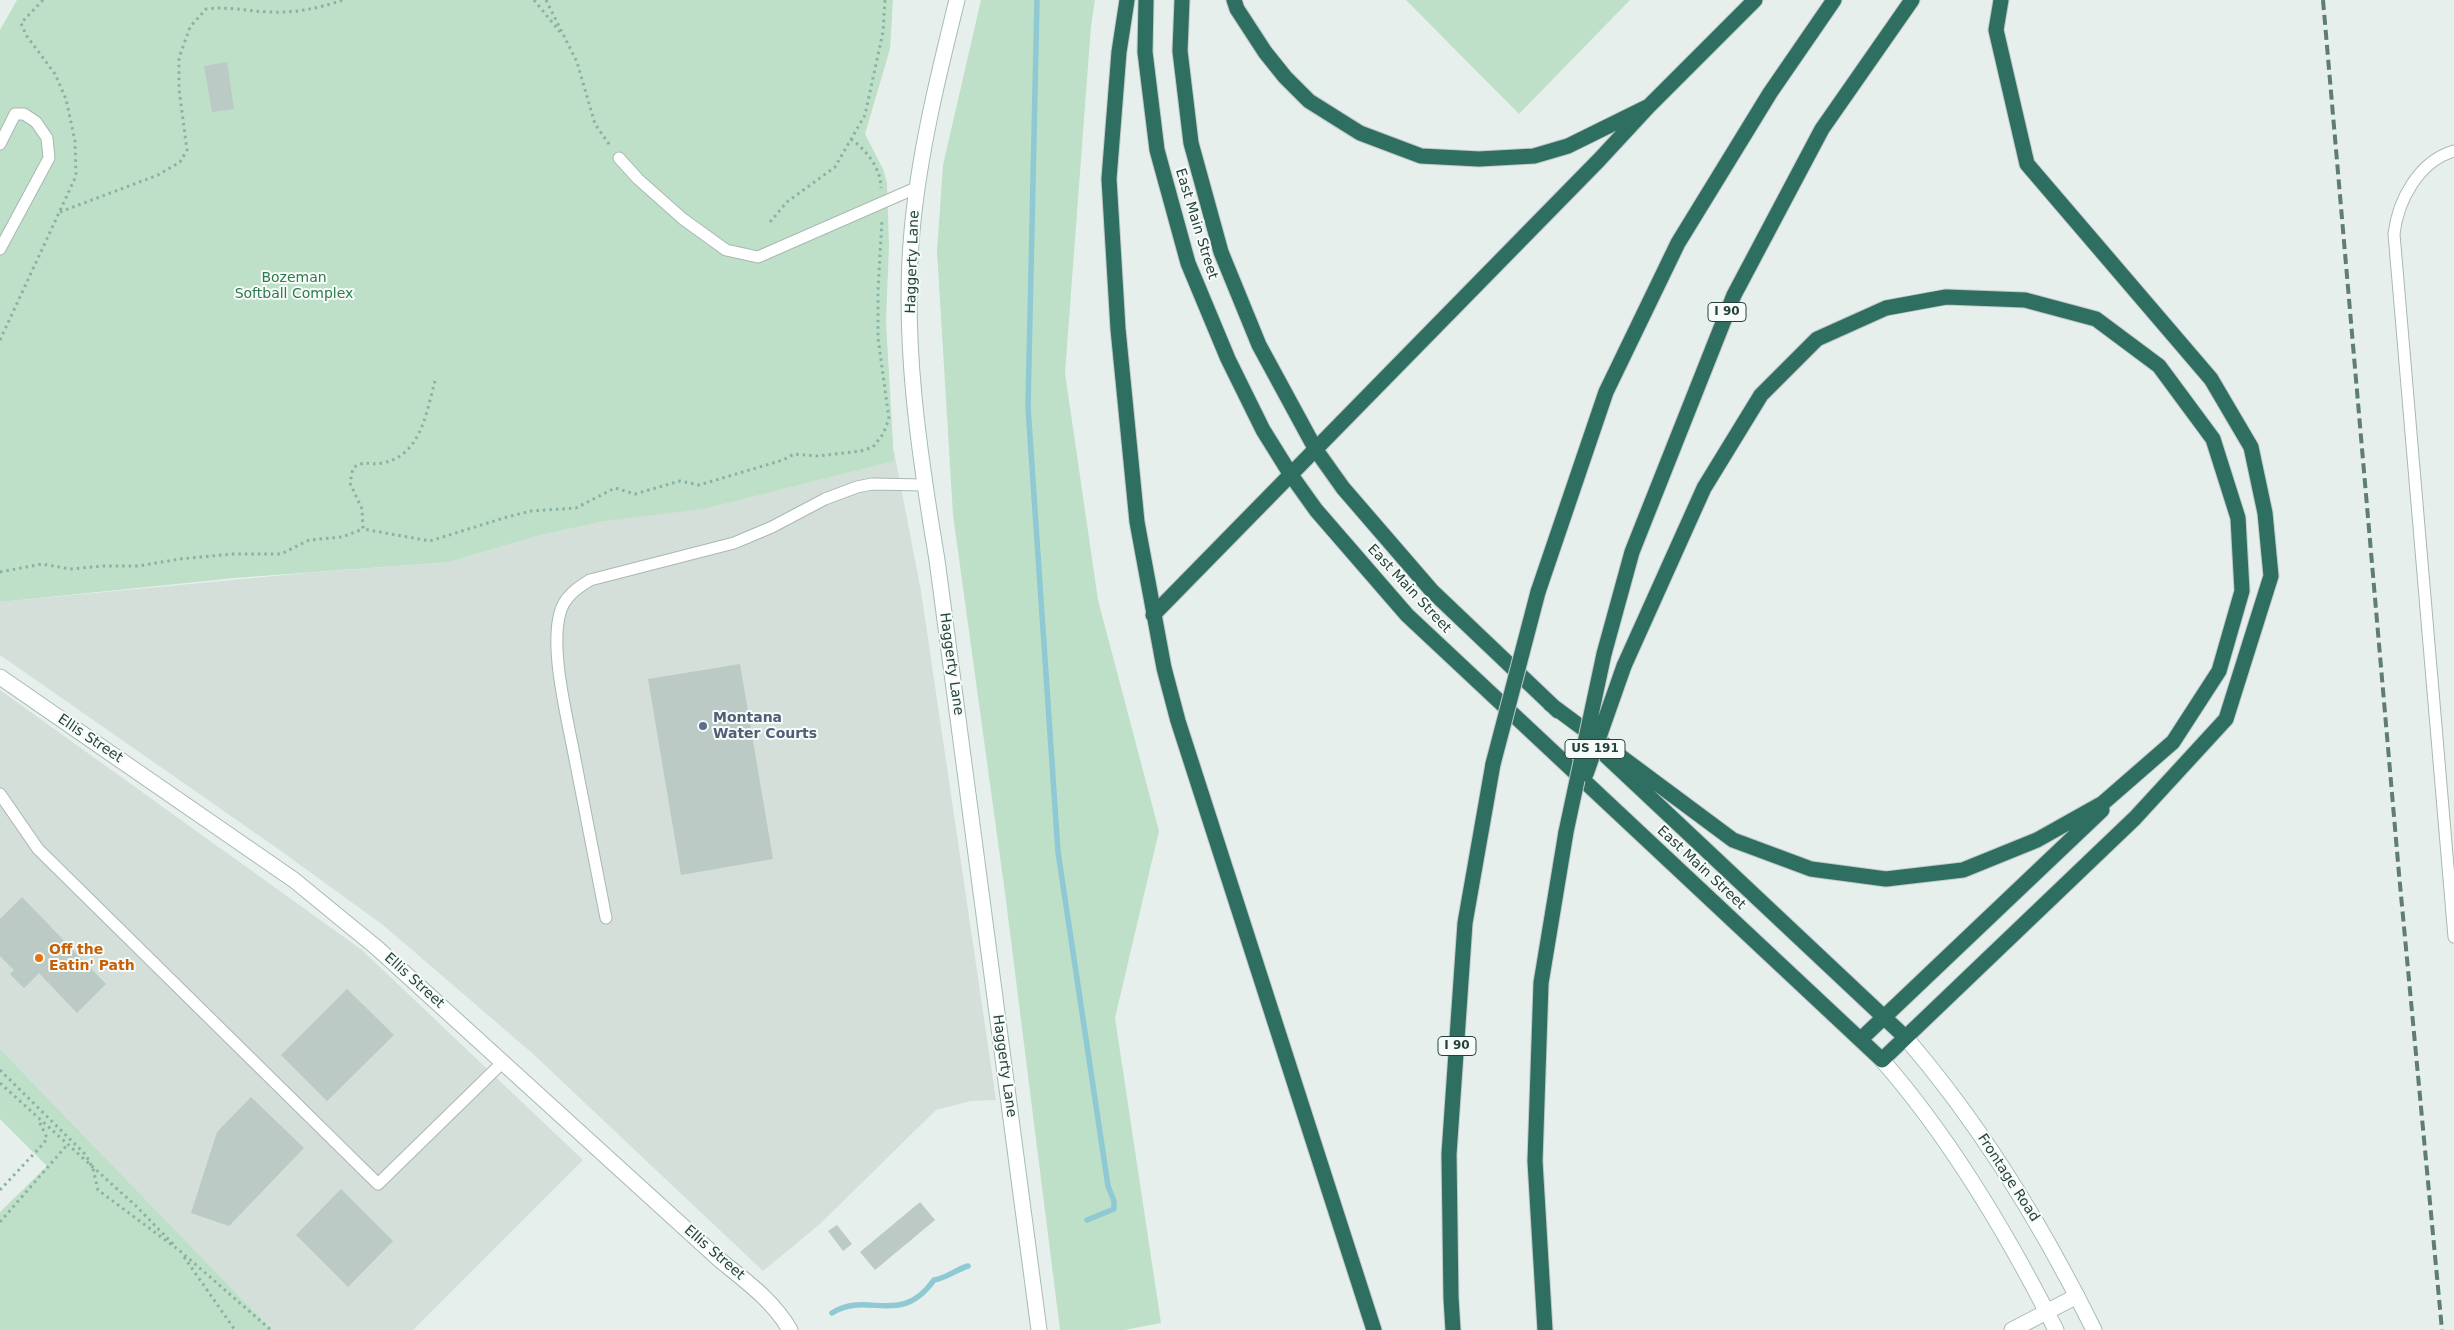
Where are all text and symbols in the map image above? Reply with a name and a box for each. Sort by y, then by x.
street label: East Main Street [1171,167,1221,281]
street label: Haggerty Lane [903,210,923,314]
park label: Bozeman Softball Complex [235,270,353,302]
road number: I 90 [1708,302,1746,322]
street label: East Main Street [1364,541,1454,637]
street label: Haggerty Lane [935,612,967,716]
place label: Montana Water Courts [713,710,817,742]
street label: Ellis Street [54,711,126,767]
marker: Montana Water Courts [697,720,709,732]
road number: US 191 [1565,740,1625,759]
street label: East Main Street [1653,823,1749,913]
place label: Off the Eatin' Path [49,942,135,974]
street label: Ellis Street [381,950,447,1012]
marker: Off the Eatin' Path [33,952,45,964]
street label: Haggerty Lane [988,1014,1020,1118]
road number: I 90 [1438,1036,1476,1056]
street label: Frontage Road [1973,1131,2043,1225]
street label: Ellis Street [680,1222,748,1284]

